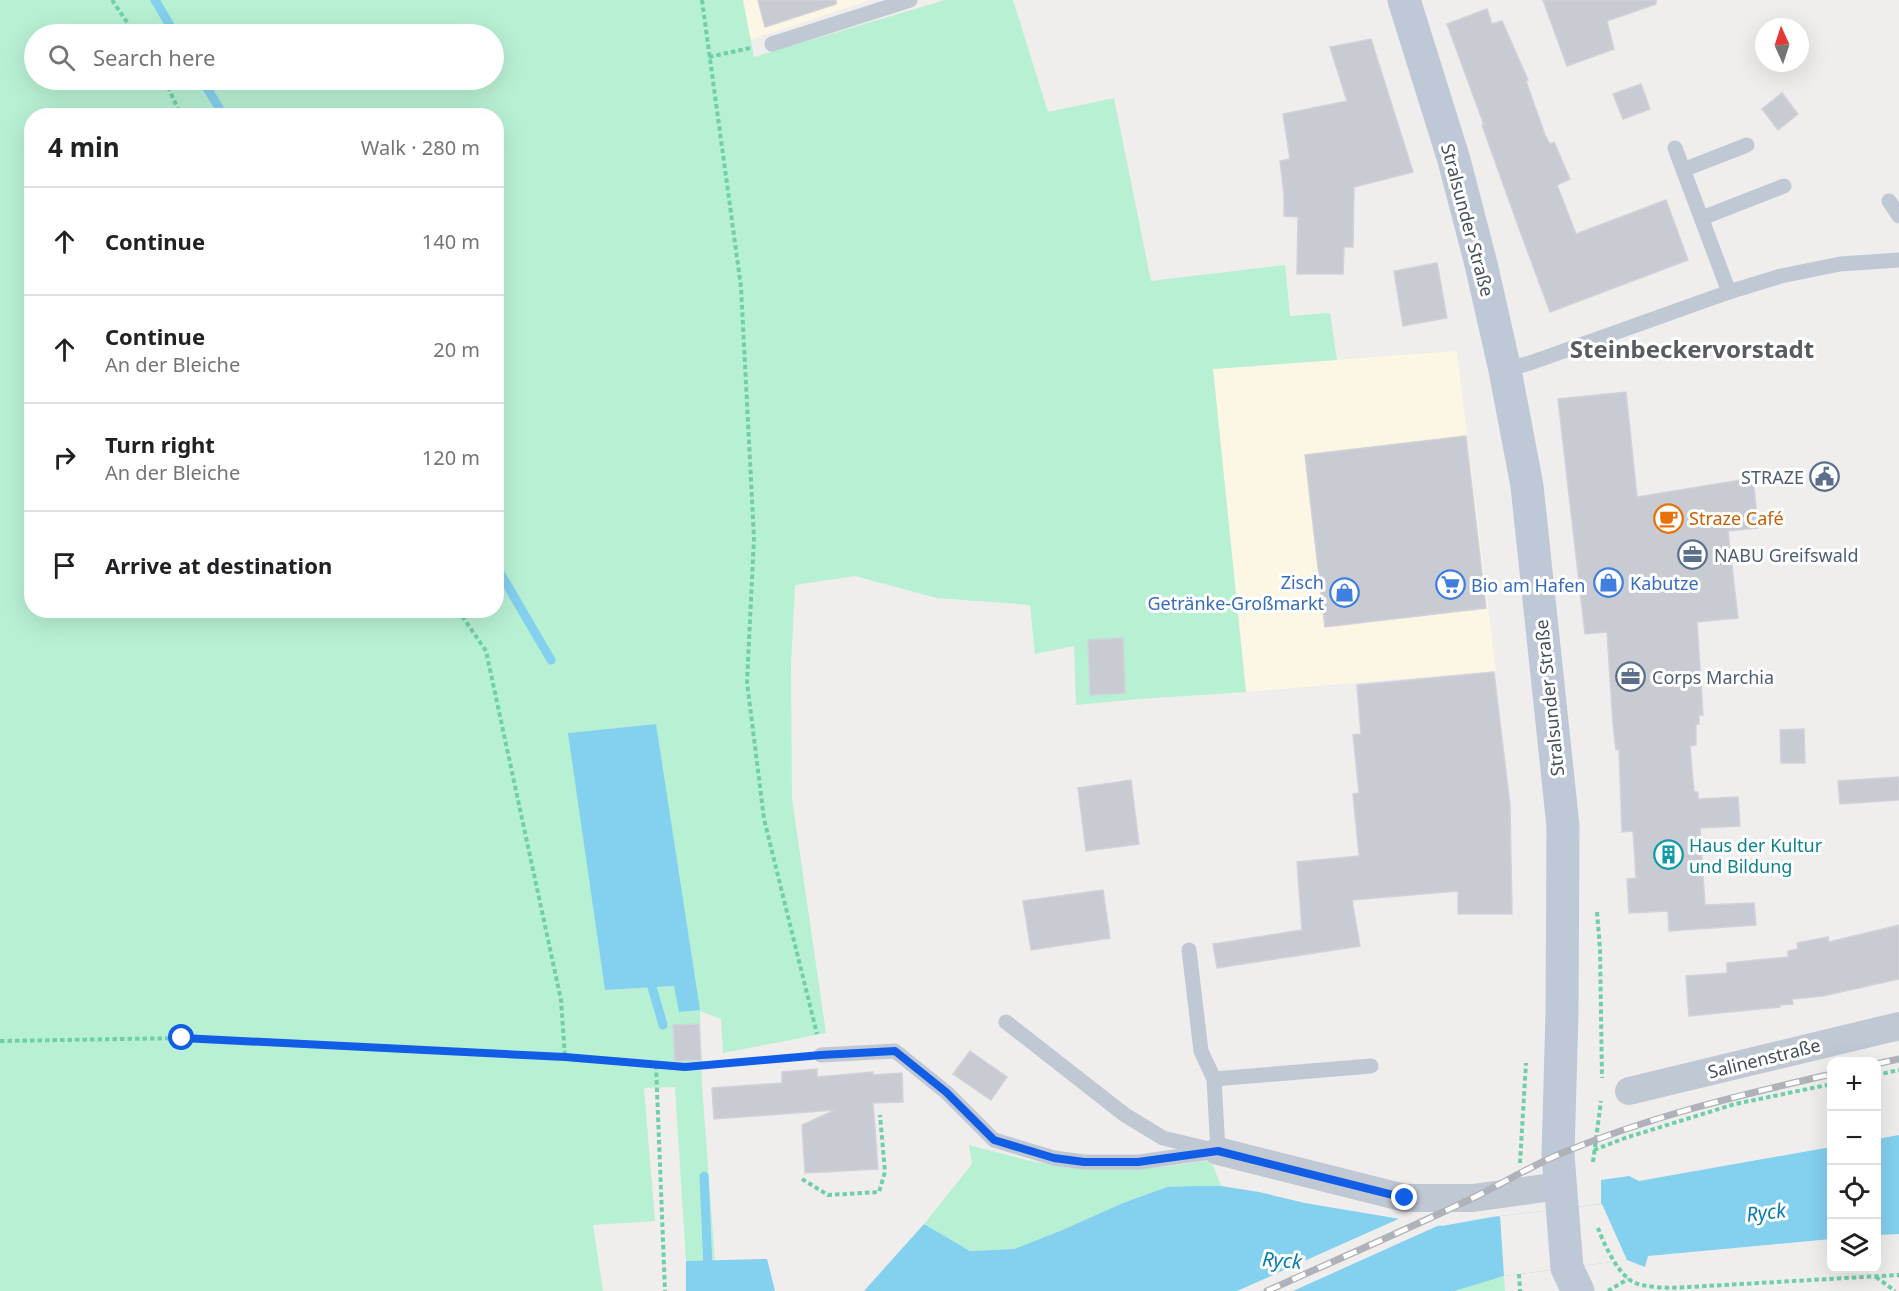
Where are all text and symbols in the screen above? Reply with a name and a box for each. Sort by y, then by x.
north arrow [1755,18,1809,72]
search box [24,24,504,90]
icon: search [45,41,78,74]
text: Search here [93,42,215,72]
text: 4 min [48,129,120,165]
text: Walk · 280 m [361,134,480,161]
street label: Stralsunder Straße [1436,141,1500,299]
icon: ahead [48,225,81,258]
text: Continue [105,226,205,256]
text: 140 m [422,228,480,255]
text: Continue [105,321,205,351]
district label: Steinbeckervorstadt [1570,332,1814,365]
icon: ahead [48,333,81,366]
text: 20 m [433,336,480,363]
text: An der Bleiche [105,351,240,378]
text: Turn right [105,429,215,459]
icon: right [48,441,81,474]
text: 120 m [422,444,480,471]
text: An der Bleiche [105,459,240,486]
public building icon: STRAZE [1809,461,1841,493]
place label: STRAZE [1741,465,1804,489]
cafe icon: Straze Café [1652,502,1684,534]
place label: Straze Café [1689,506,1784,530]
office icon: NABU Greifswald [1677,539,1709,571]
place label: NABU Greifswald [1714,543,1858,567]
icon: arrive [48,549,81,582]
text: Arrive at destination [105,550,332,580]
shop icon: Kabutze [1593,567,1625,599]
supermarket icon: Bio am Hafen [1434,569,1466,601]
place label: Zisch Getränke-Großmarkt [1147,570,1324,615]
place label: Kabutze [1630,571,1699,595]
place label: Bio am Hafen [1471,573,1585,597]
shop icon: Zisch Getränke-Großmarkt [1329,576,1361,608]
street label: Stralsunder Straße [1529,618,1569,778]
office icon: Corps Marchia [1615,661,1647,693]
place label: Corps Marchia [1652,665,1774,689]
place label: Haus der Kultur und Bildung [1689,833,1823,878]
building icon: Haus der Kultur und Bildung [1652,839,1684,871]
route start [168,1024,194,1050]
street label: Salinenstraße [1705,1032,1823,1084]
map controls [1827,1057,1881,1273]
button: + [1827,1057,1881,1111]
button: − [1827,1111,1881,1165]
button: locate [1827,1165,1881,1219]
route end [1391,1184,1417,1210]
water label: Ryck [1745,1196,1788,1228]
button: layers [1827,1219,1881,1273]
water label: Ryck [1261,1245,1304,1275]

